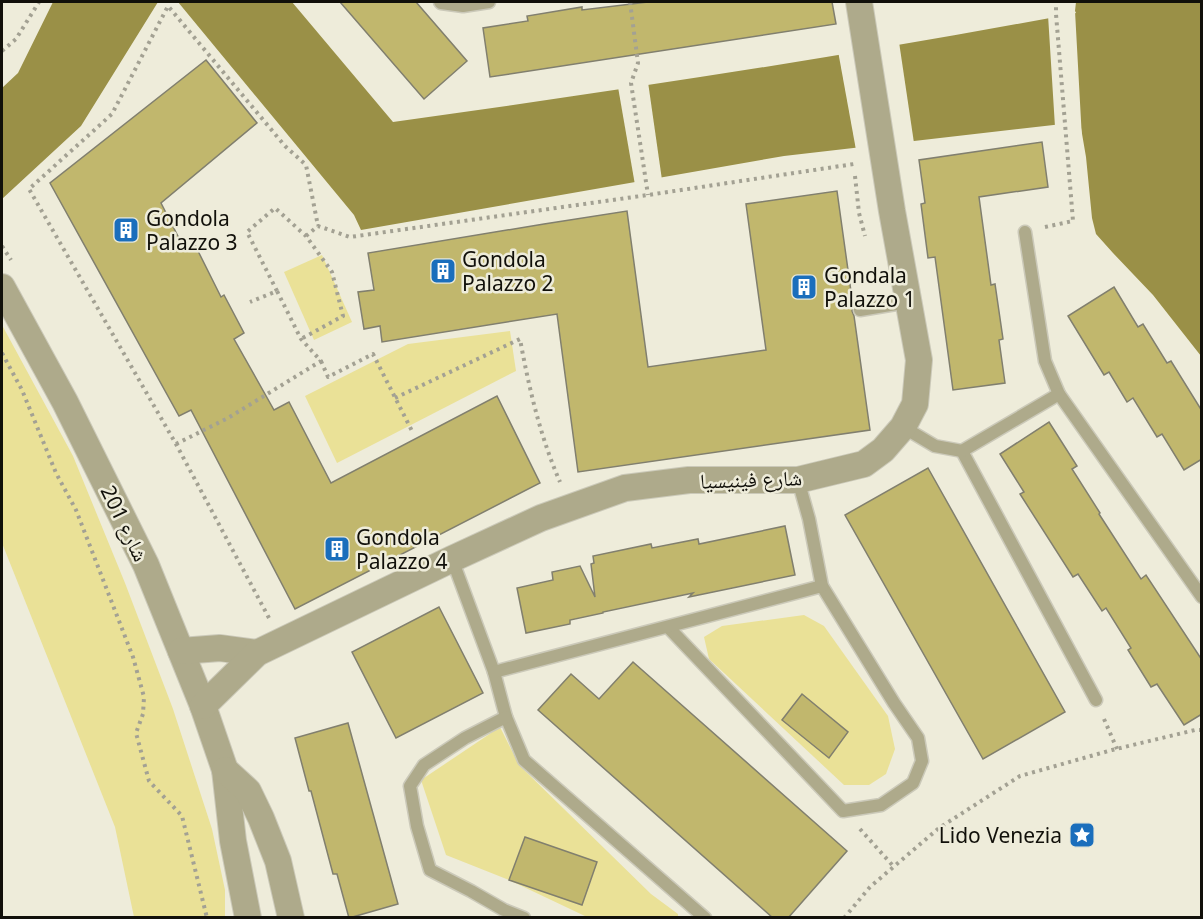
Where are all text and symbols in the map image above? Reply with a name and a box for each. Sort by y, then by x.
place label: Gondola Palazzo 3 [146,204,238,256]
building icon: Gondola Palazzo 3 [111,215,141,245]
place label: Gondola Palazzo 2 [462,245,554,297]
building icon: Gondola Palazzo 2 [428,256,458,286]
place label: Gondala Palazzo 1 [824,261,916,313]
building icon: Gondala Palazzo 1 [789,272,819,302]
street label: شارع فينيسيا [699,463,803,495]
street label: شارع 201 [95,480,155,566]
place label: Gondola Palazzo 4 [356,523,448,575]
building icon: Gondola Palazzo 4 [322,534,352,564]
place icon: Lido Venezia [1067,820,1097,850]
place label: Lido Venezia [939,821,1062,849]

